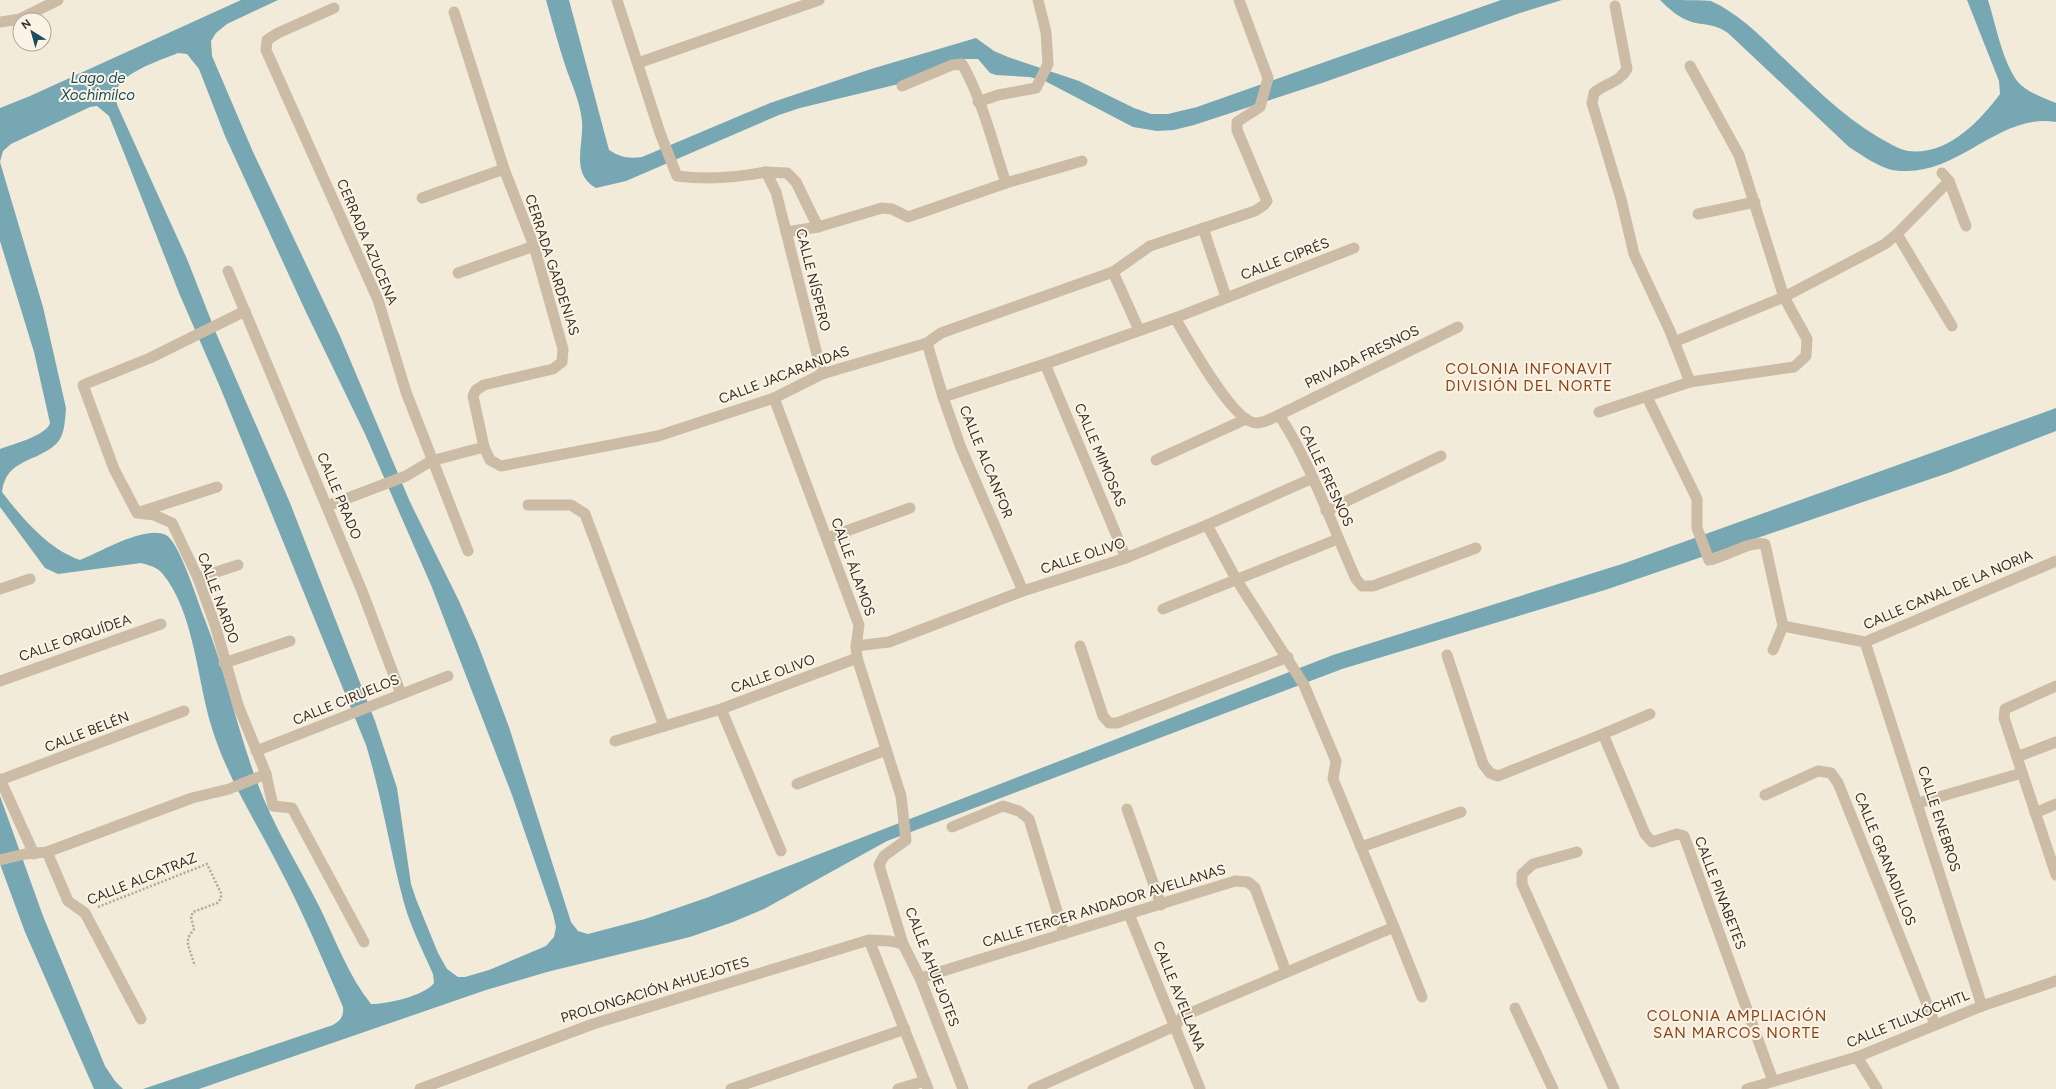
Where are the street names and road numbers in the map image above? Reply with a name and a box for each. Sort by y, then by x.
street label: CERRADA AZUCENA [333,177,401,308]
street label: CERRADA GARDENIAS [521,192,583,338]
street label: CALLE NÍSPERO [792,227,834,333]
street label: CALLE CIPRÉS [1238,234,1332,284]
street label: PRIVADA FRESNOS [1302,322,1422,392]
street label: CALLE JACARANDAS [716,342,852,408]
street label: CALLE MIMOSAS [1071,401,1129,509]
street label: CALLE ALCANFOR [956,403,1016,521]
street label: CALLE FRESNOS [1295,423,1357,529]
street label: CALLE PRADO [313,450,365,542]
street label: CALLE ÁLAMOS [827,516,879,618]
street label: CALLE OLIVO [1038,534,1128,578]
street label: CALLE CANAL DE LA NORIA [1861,546,2035,633]
street label: CALLE NARDO [194,550,242,646]
street label: CALLE ORQUÍDEA [17,611,134,665]
street label: CALLE OLIVO [729,651,818,697]
street label: CALLE CIRUELOS [290,671,402,729]
street label: CALLE BELÉN [42,708,132,756]
street label: CALLE ENEBROS [1914,764,1964,874]
street label: CALLE GRANADILLOS [1850,790,1920,928]
street label: CALLE PINABETES [1691,834,1749,952]
street label: CALLE ALCATRAZ [85,849,199,909]
street label: CALLE TERCER ANDADOR AVELLANAS [980,861,1228,951]
street label: CALLE AHUEJOTES [901,905,963,1029]
street label: CALLE AVELLANA [1149,939,1209,1054]
street label: PROLONGACIÓN AHUEJOTES [559,953,751,1027]
street label: CALLE TLILXÓCHITL [1844,986,1972,1051]

